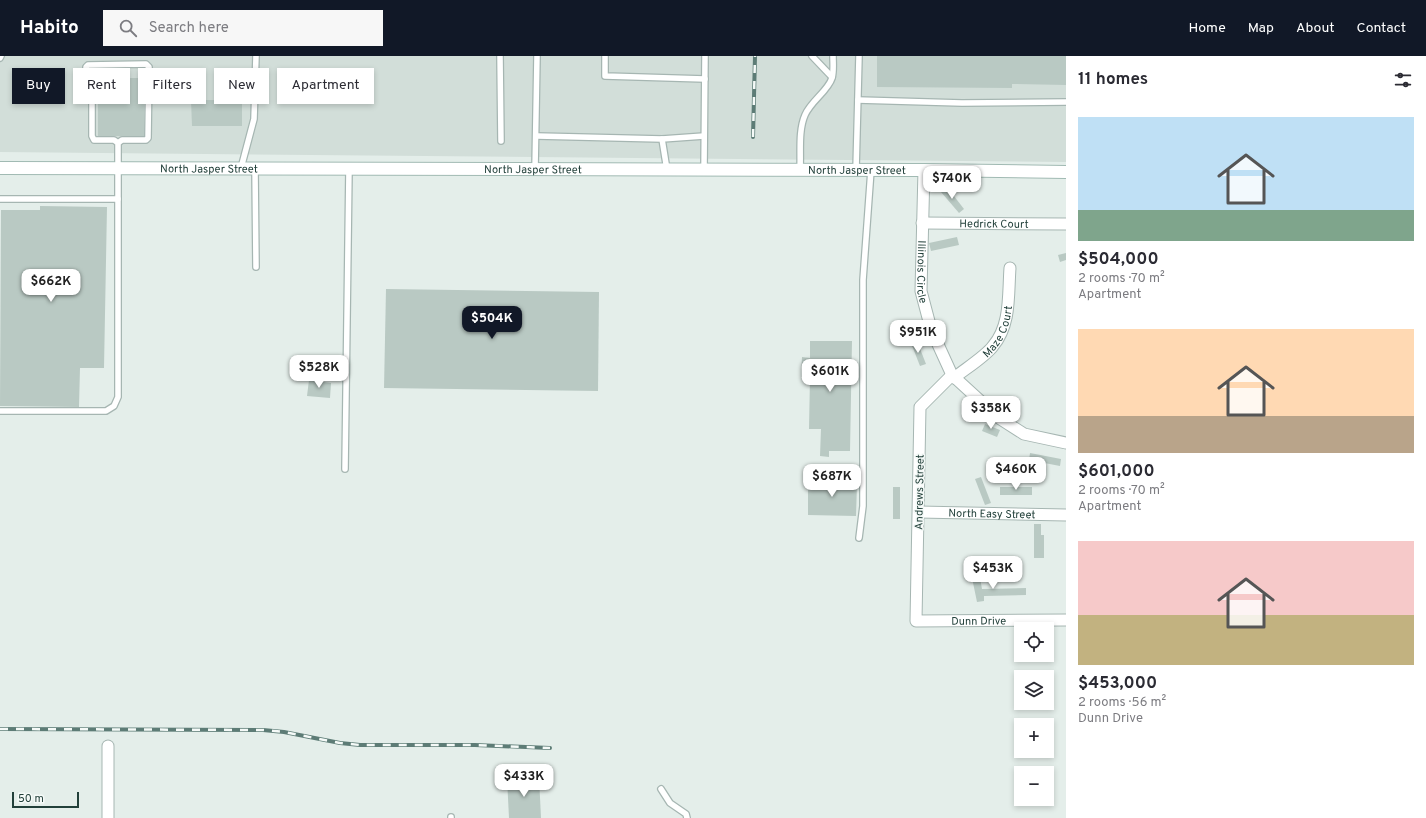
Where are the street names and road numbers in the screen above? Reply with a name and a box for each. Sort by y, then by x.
street label: North Jasper Street [160,162,258,177]
street label: North Jasper Street [484,163,582,177]
street label: North Jasper Street [808,164,906,178]
street label: Hedrick Court [959,217,1029,232]
street label: Illinois Circle [913,240,930,305]
street label: Maze Court [980,305,1016,361]
street label: Andrews Street [912,454,928,530]
street label: North Easy Street [948,507,1036,522]
street label: Dunn Drive [951,614,1006,629]

